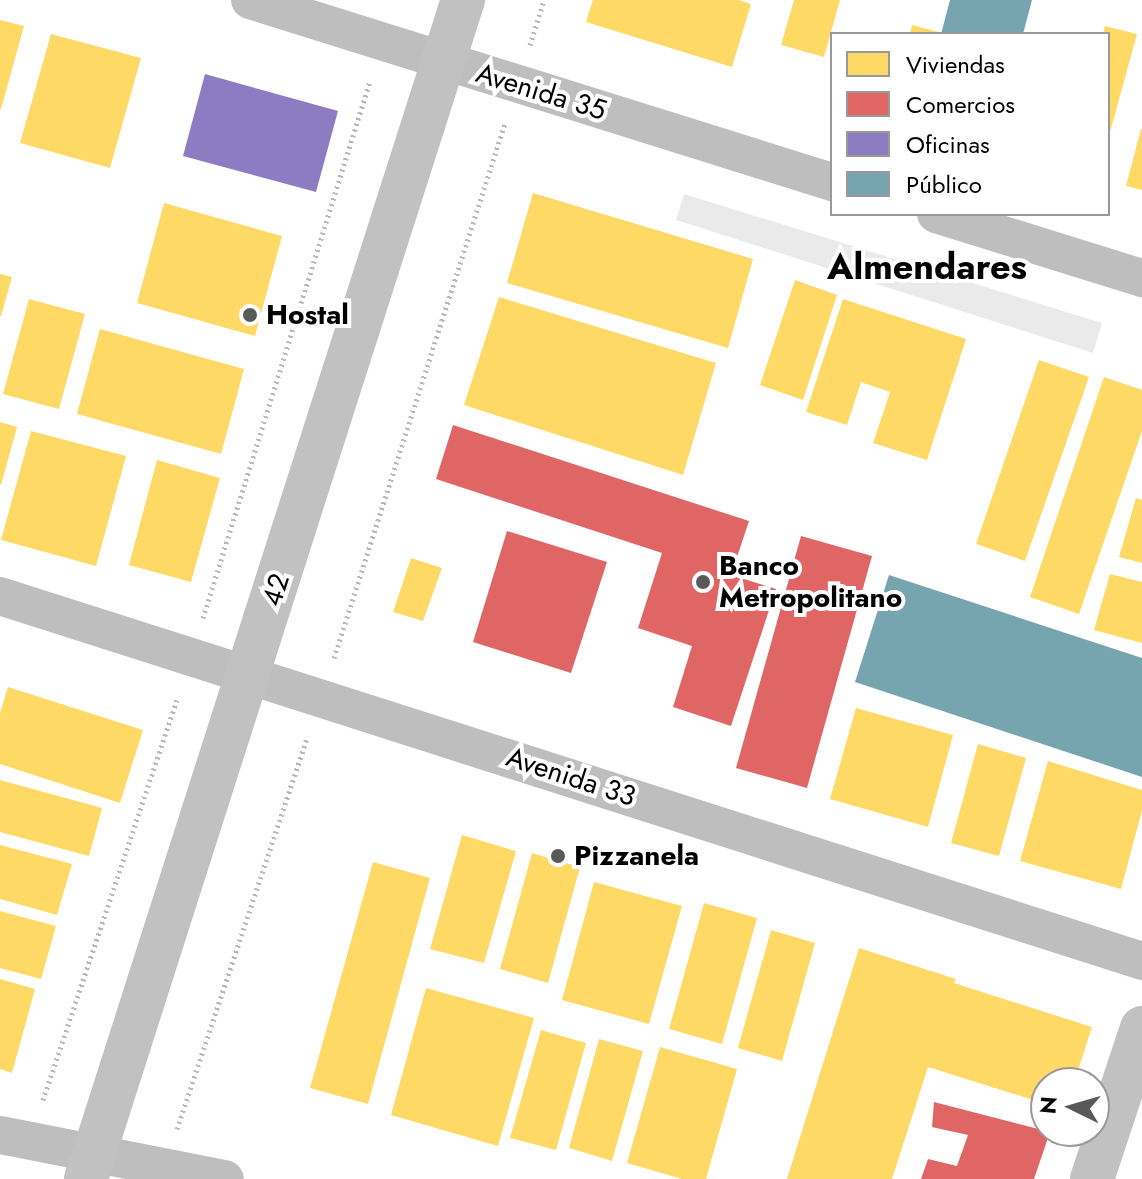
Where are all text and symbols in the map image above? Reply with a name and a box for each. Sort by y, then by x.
legend [830,32,1110,216]
text: Viviendas [906,47,1005,82]
street label: Avenida 35 [472,56,610,128]
text: Comercios [906,87,1015,122]
text: Oficinas [906,127,990,162]
text: Público [906,167,982,202]
district label: Almendares [827,245,1027,289]
place label: Hostal [266,298,349,332]
marker: Hostal [241,306,259,324]
place label: Banco Metropolitano [719,549,902,615]
street label: 42 [255,569,297,611]
marker: Banco Metropolitano [694,573,712,591]
street label: Avenida 33 [502,740,640,814]
place label: Pizzanela [574,839,699,873]
marker: Pizzanela [549,847,567,865]
north arrow [1030,1067,1110,1147]
text: N [1031,1095,1065,1115]

